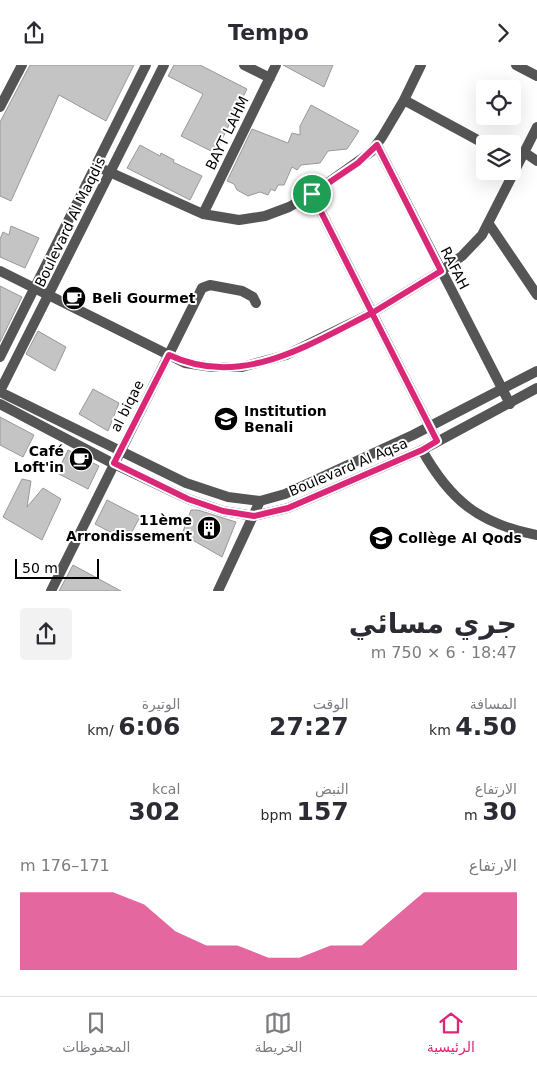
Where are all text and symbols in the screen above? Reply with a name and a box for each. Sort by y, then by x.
icon: share [20,19,48,47]
icon: forward [489,19,517,47]
text: Tempo [228,20,309,45]
map controls [476,80,521,180]
button: locate [476,80,521,125]
street label: BAYT LAHM [202,94,252,172]
button: layers [476,135,521,180]
street label: Boulevard Al Maqdis [32,154,108,290]
pin [291,173,333,215]
icon: arrive [298,180,326,208]
street label: RAFAH [438,244,472,292]
cafe icon: Beli Gourmet [61,285,87,311]
place label: Beli Gourmet [92,290,196,306]
street label: al biqae [107,378,147,434]
place label: Institution Benali [244,403,327,435]
school or university icon: Institution Benali [213,406,239,432]
street label: Boulevard Al Aqsa [286,435,410,499]
place label: Café Loft'in [14,443,64,475]
cafe icon: Café Loft'in [68,446,94,472]
place label: 11ème Arrondissement [66,512,192,544]
building icon: 11ème Arrondissement [196,515,222,541]
school or university icon: Collège Al Qods [368,525,394,551]
place label: Collège Al Qods [398,530,522,546]
scale bar [15,556,99,579]
text: 50 m [22,560,58,576]
text: جري مسائي [349,607,517,640]
button: share [20,608,72,660]
text: 18:47 · 6 × 750 m [371,643,517,662]
text: الوتيرة [142,696,180,712]
text: الوقت [313,696,349,712]
text: المسافة [470,696,517,712]
text: 6:06 [118,712,180,741]
text: 27:27 [269,712,349,741]
text: 4.50 [455,712,517,741]
text: /km [87,722,118,738]
text: km [429,722,455,738]
text: kcal [152,781,180,797]
text: النبض [315,781,349,797]
text: الارتفاع [475,781,517,797]
text: 302 [128,797,180,826]
text: 157 [296,797,349,826]
text: 30 [482,797,517,826]
text: bpm [261,807,296,823]
text: m [464,807,482,823]
text: 171–176 m [20,856,110,875]
text: الارتفاع [469,856,517,875]
tab: المحفوظات [62,1009,130,1055]
tab: الخريطة [255,1009,302,1055]
tab: الرئيسية [427,1009,475,1055]

